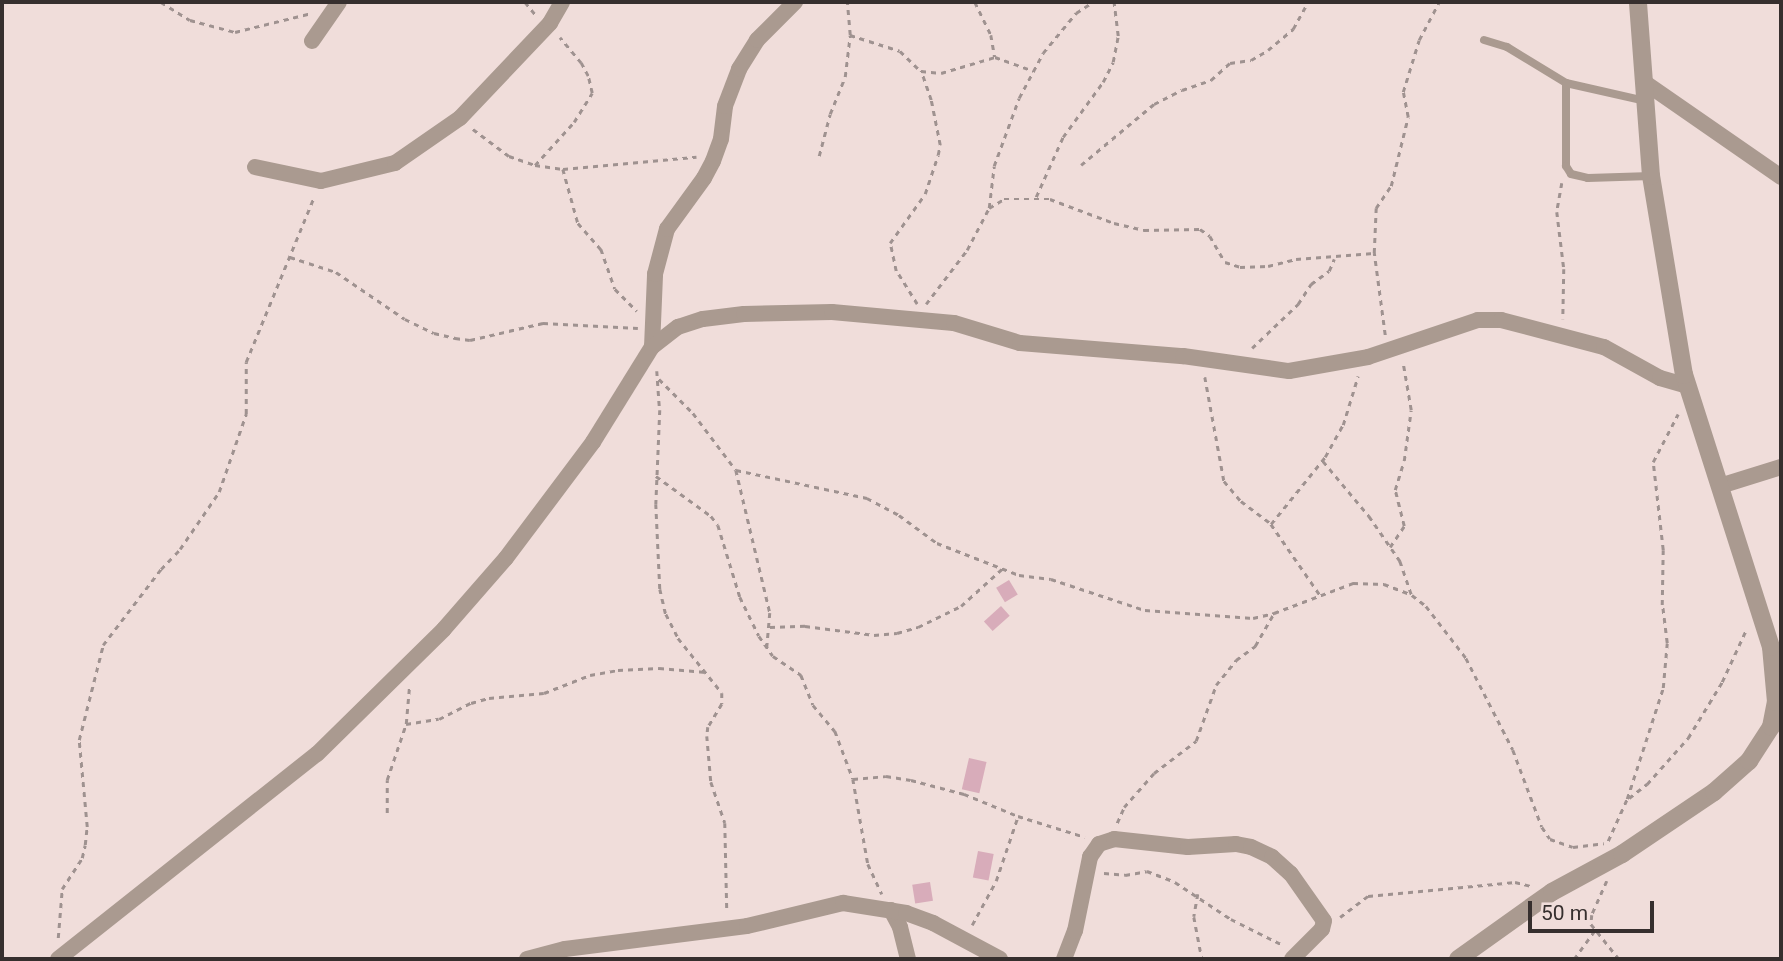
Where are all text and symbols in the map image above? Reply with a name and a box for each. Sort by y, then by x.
scale bar [1531,888,1657,932]
text: 50 m [1541,901,1588,925]

